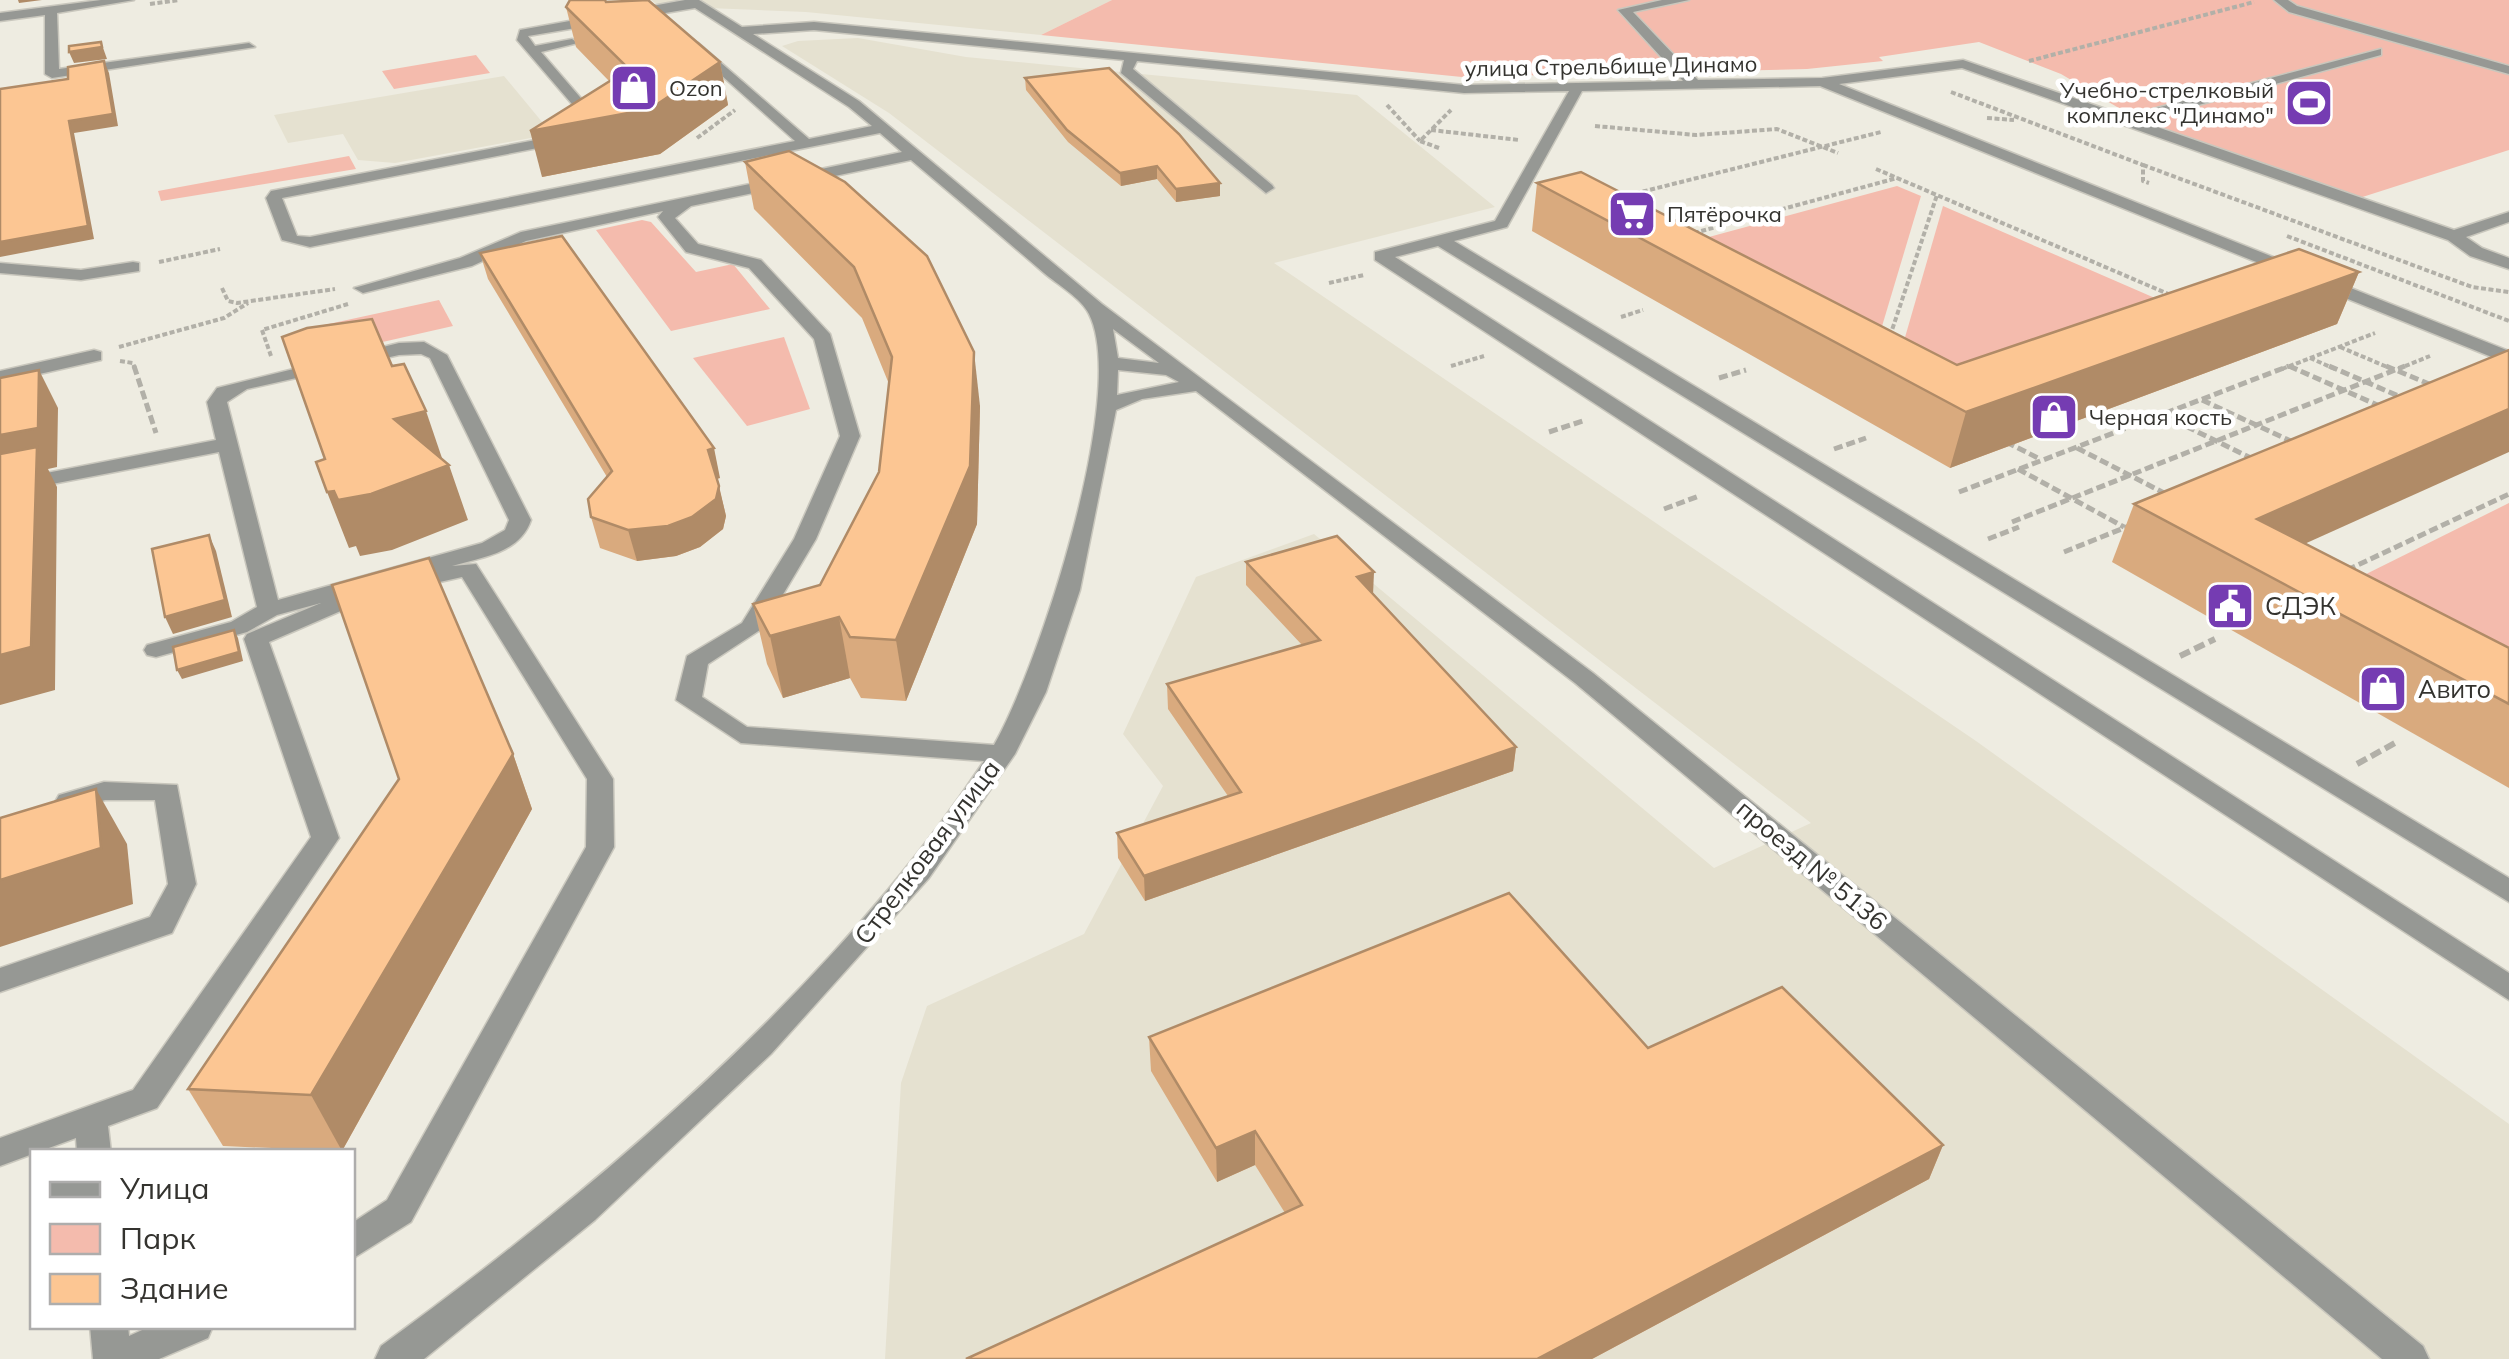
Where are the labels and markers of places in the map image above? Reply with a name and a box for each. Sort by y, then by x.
shop icon: Ozon [608,62,660,114]
place label: Ozon [669,74,723,102]
place label: Учебно-стрелковый комплекс "Динамо" [2059,76,2274,129]
sports icon: Учебно-стрелковый комплекс "Динамо" [2283,77,2335,129]
supermarket icon: Пятёрочка [1606,188,1658,240]
place label: Пятёрочка [1667,200,1782,228]
shop icon: Черная кость [2028,391,2080,443]
place label: Черная кость [2089,403,2232,431]
public building icon: СДЭК [2204,580,2256,632]
place label: СДЭК [2265,590,2336,621]
shop icon: Авито [2357,663,2409,715]
place label: Авито [2418,673,2491,704]

